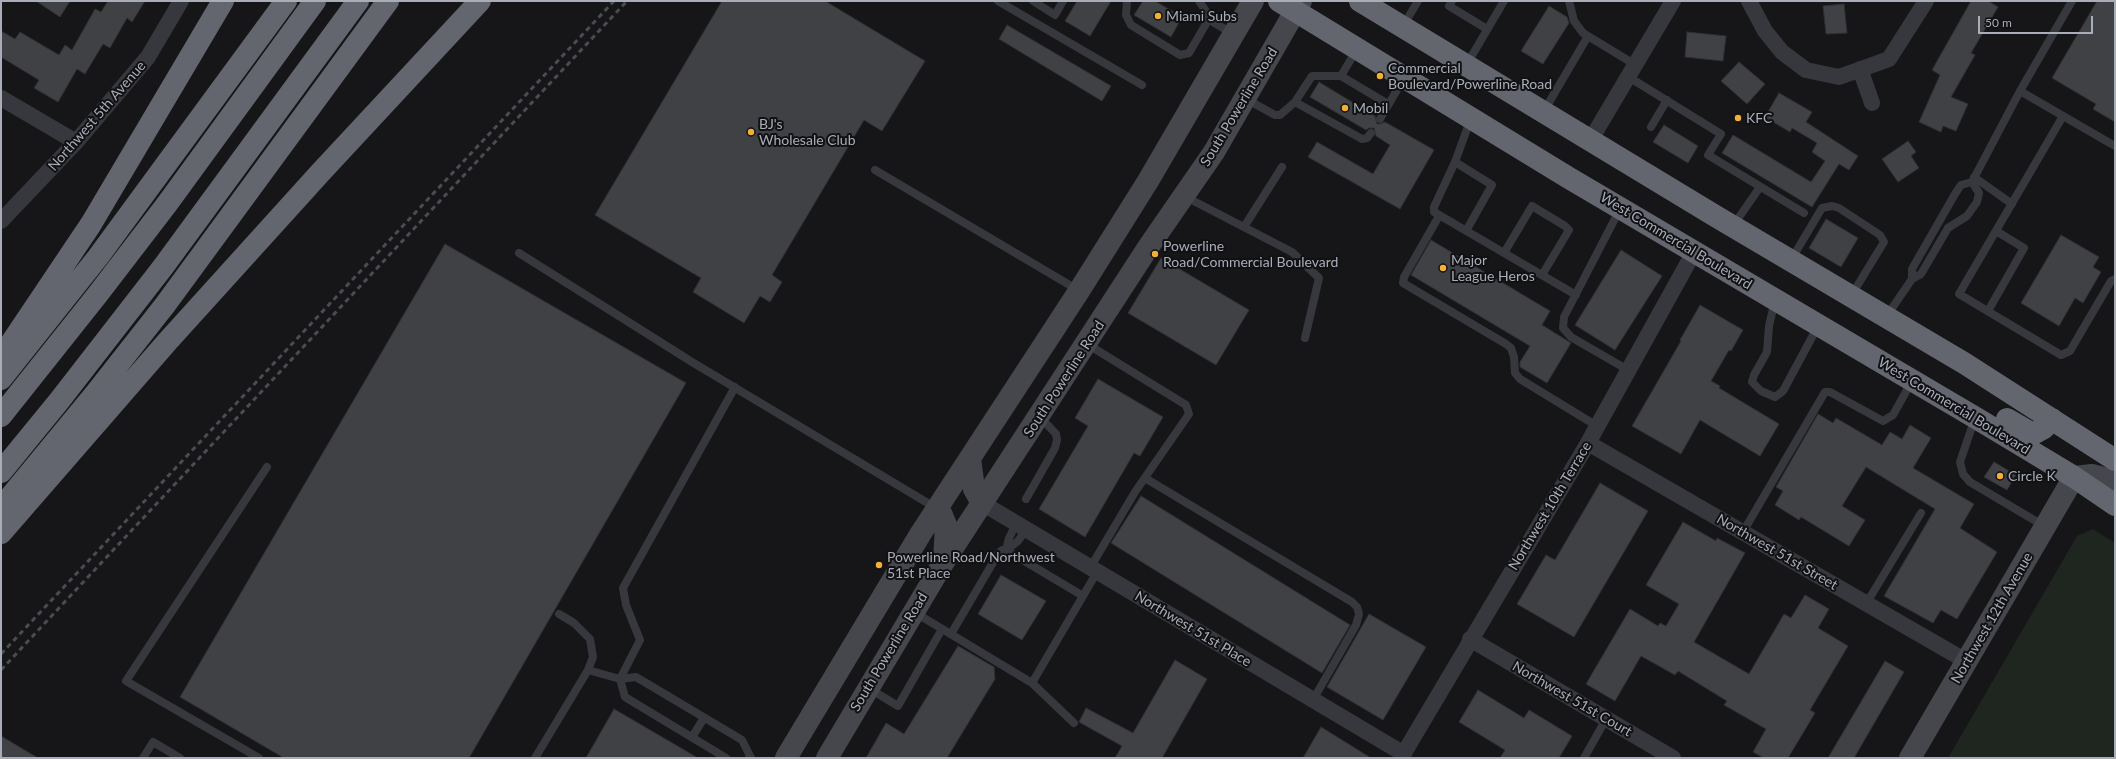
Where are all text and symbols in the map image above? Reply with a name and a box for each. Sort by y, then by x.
place label: Miami Subs [1166,8,1237,24]
scale bar [1980,8,2095,34]
marker: Miami Subs [1153,11,1163,21]
text: 50 m [1985,15,2012,30]
street label: South Powerline Road [1197,45,1281,169]
street label: Northwest 5th Avenue [45,58,149,174]
place label: Commercial Boulevard/Powerline Road [1388,60,1552,92]
marker: Commercial Boulevard/Powerline Road [1375,71,1385,81]
place label: Mobil [1353,100,1388,116]
marker: Mobil [1340,103,1350,113]
place label: KFC [1746,110,1772,126]
marker: KFC [1733,113,1743,123]
place label: BJ's Wholesale Club [759,116,855,148]
marker: BJ's Wholesale Club [746,127,756,137]
street label: West Commercial Boulevard [1597,189,1755,293]
place label: Powerline Road/Commercial Boulevard [1163,238,1338,270]
marker: Powerline Road/Commercial Boulevard [1150,249,1160,259]
place label: Major League Heros [1451,252,1535,284]
marker: Major League Heros [1438,263,1448,273]
street label: South Powerline Road [1020,318,1108,440]
street label: West Commercial Boulevard [1875,354,2033,458]
street label: Northwest 10th Terrace [1505,439,1595,573]
place label: Circle K [2008,468,2056,484]
marker: Circle K [1995,471,2005,481]
street label: Northwest 51st Street [1713,510,1841,594]
place label: Powerline Road/Northwest 51st Place [887,549,1055,582]
street label: Northwest 12th Avenue [1948,550,2036,686]
marker: Powerline Road/Northwest 51st Place [874,560,884,570]
street label: Northwest 51st Place [1132,588,1254,670]
street label: South Powerline Road [847,590,931,714]
street label: Northwest 51st Court [1509,658,1635,740]

